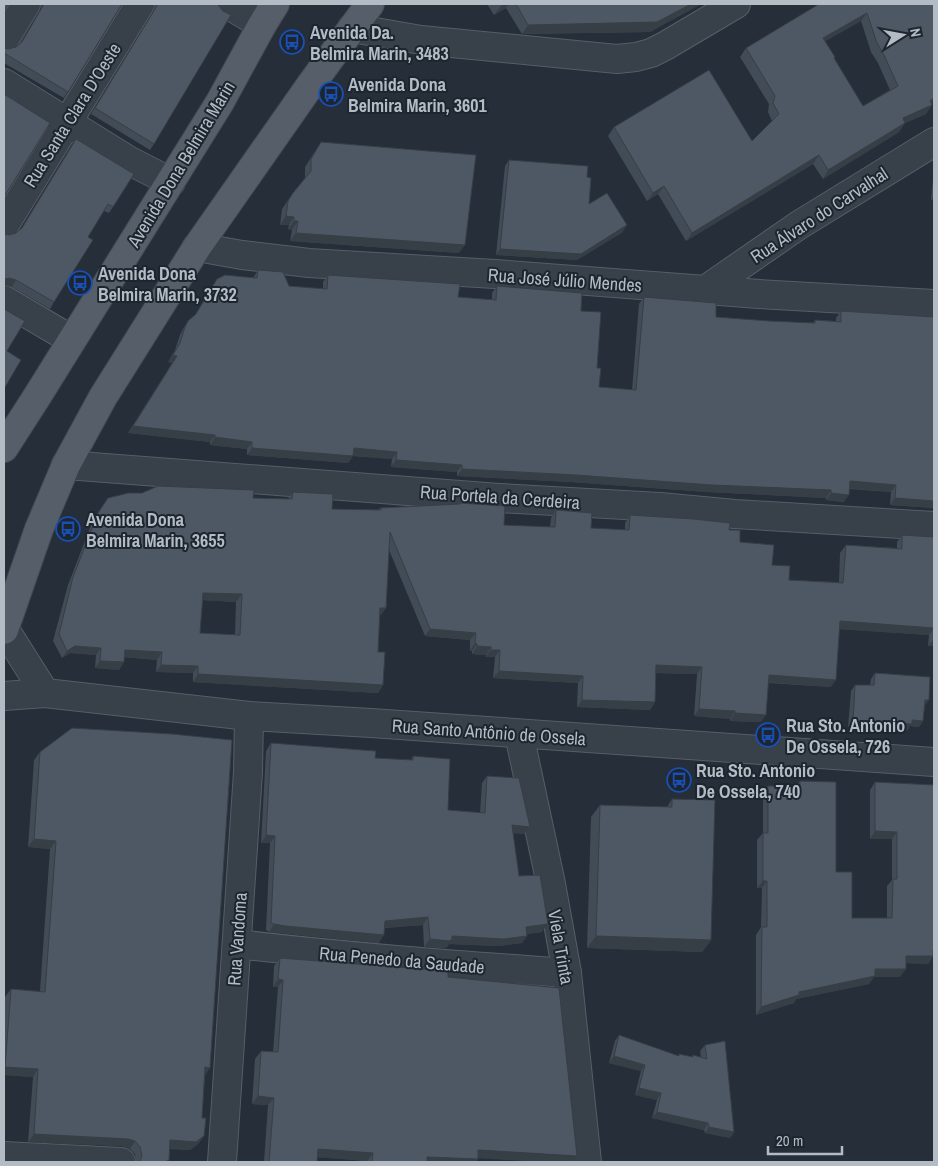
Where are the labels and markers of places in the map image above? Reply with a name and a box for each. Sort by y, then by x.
place label: Avenida Da. Belmira Marin, 3483 [310,20,449,66]
bus stop icon: Avenida Da. Belmira Marin, 3483 [279,29,305,55]
place label: Avenida Dona Belmira Marin, 3601 [348,72,487,118]
bus stop icon: Avenida Dona Belmira Marin, 3601 [318,81,344,107]
place label: Avenida Dona Belmira Marin, 3732 [98,261,237,307]
bus stop icon: Avenida Dona Belmira Marin, 3732 [67,270,93,296]
place label: Avenida Dona Belmira Marin, 3655 [86,507,225,553]
bus stop icon: Avenida Dona Belmira Marin, 3655 [55,516,81,542]
place label: Rua Sto. Antonio De Ossela, 726 [786,713,905,759]
bus stop icon: Rua Sto. Antonio De Ossela, 726 [755,722,781,748]
place label: Rua Sto. Antonio De Ossela, 740 [696,758,815,804]
bus stop icon: Rua Sto. Antonio De Ossela, 740 [666,767,692,793]

